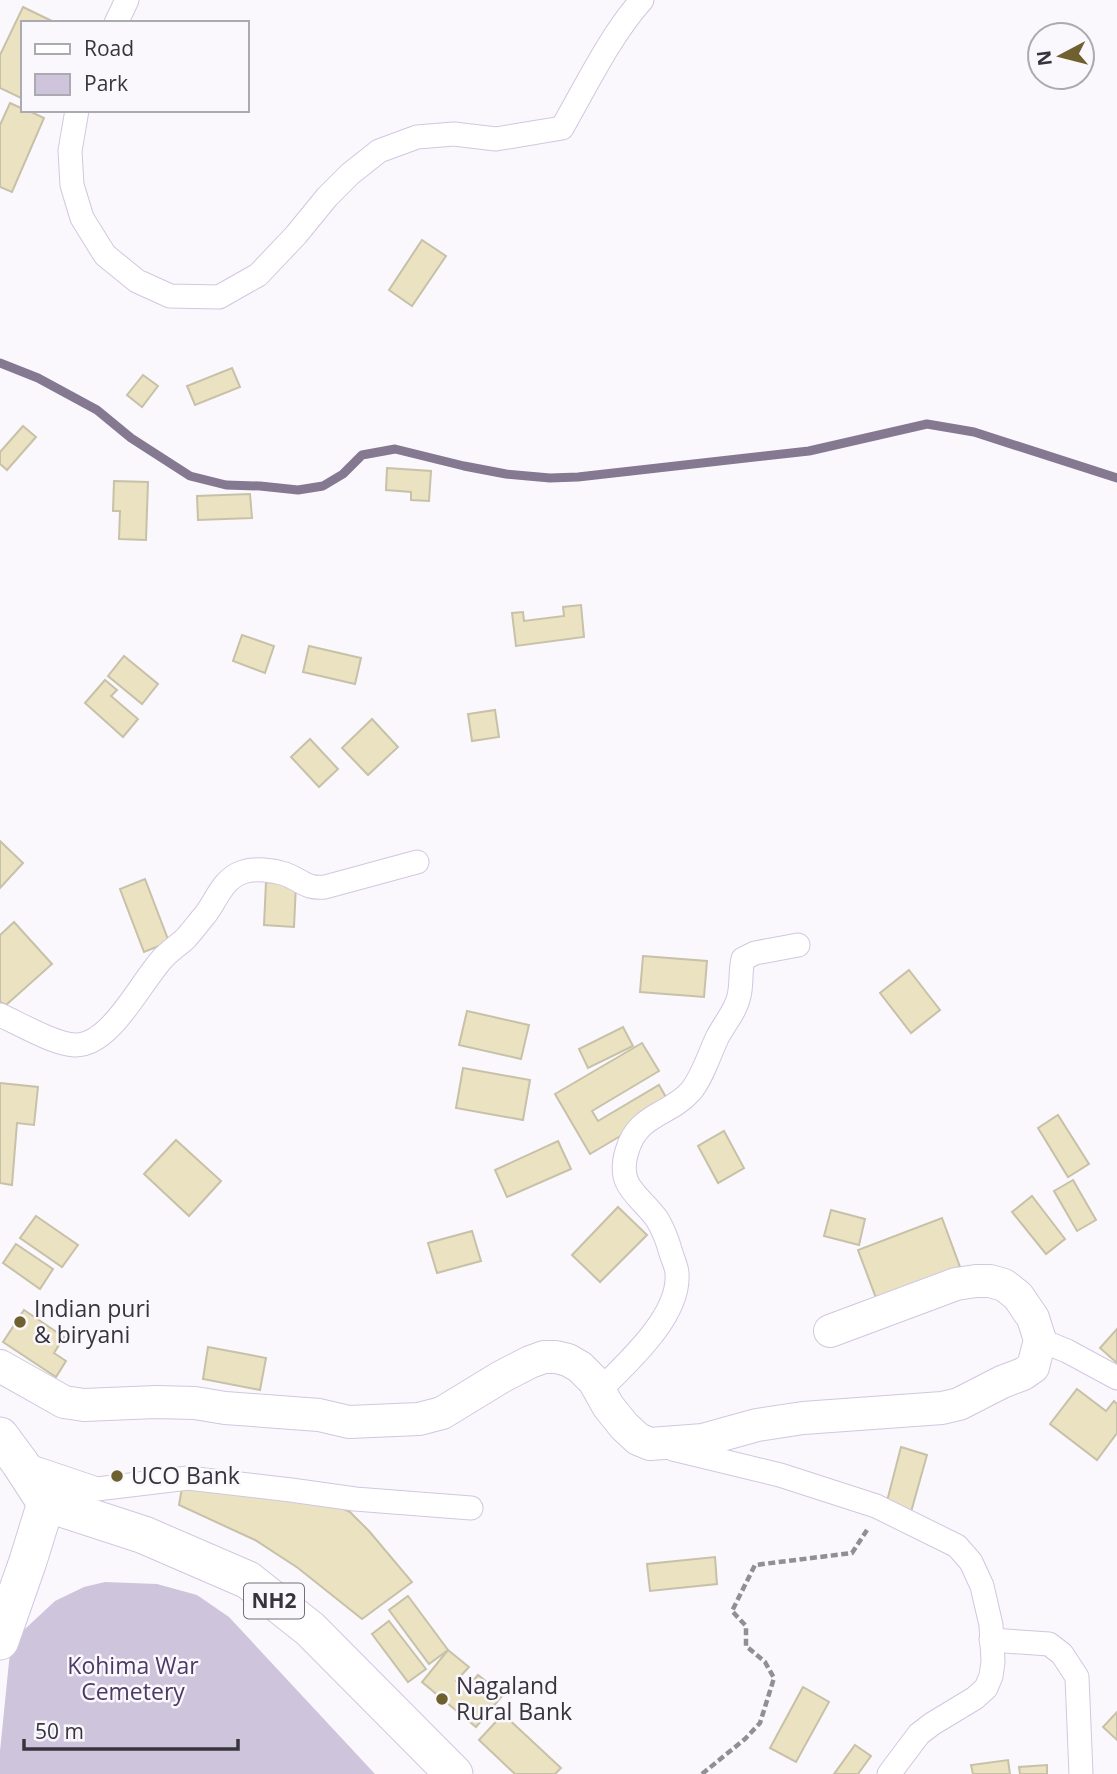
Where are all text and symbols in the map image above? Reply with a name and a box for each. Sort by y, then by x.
legend [21,21,248,112]
north arrow [1026,21,1096,91]
text: Road [84,34,134,62]
text: N [1030,49,1058,67]
text: Park [84,69,128,97]
place label: Indian puri & biryani [34,1292,151,1350]
marker: Indian puri & biryani [12,1314,28,1330]
place label: UCO Bank [131,1459,240,1491]
marker: UCO Bank [109,1468,125,1484]
road number: NH2 [244,1584,304,1618]
park label: Kohima War Cemetery [67,1649,199,1707]
place label: Nagaland Rural Bank [456,1669,572,1727]
marker: Nagaland Rural Bank [434,1691,450,1707]
scale bar [24,1708,238,1752]
text: 50 m [35,1717,84,1745]

